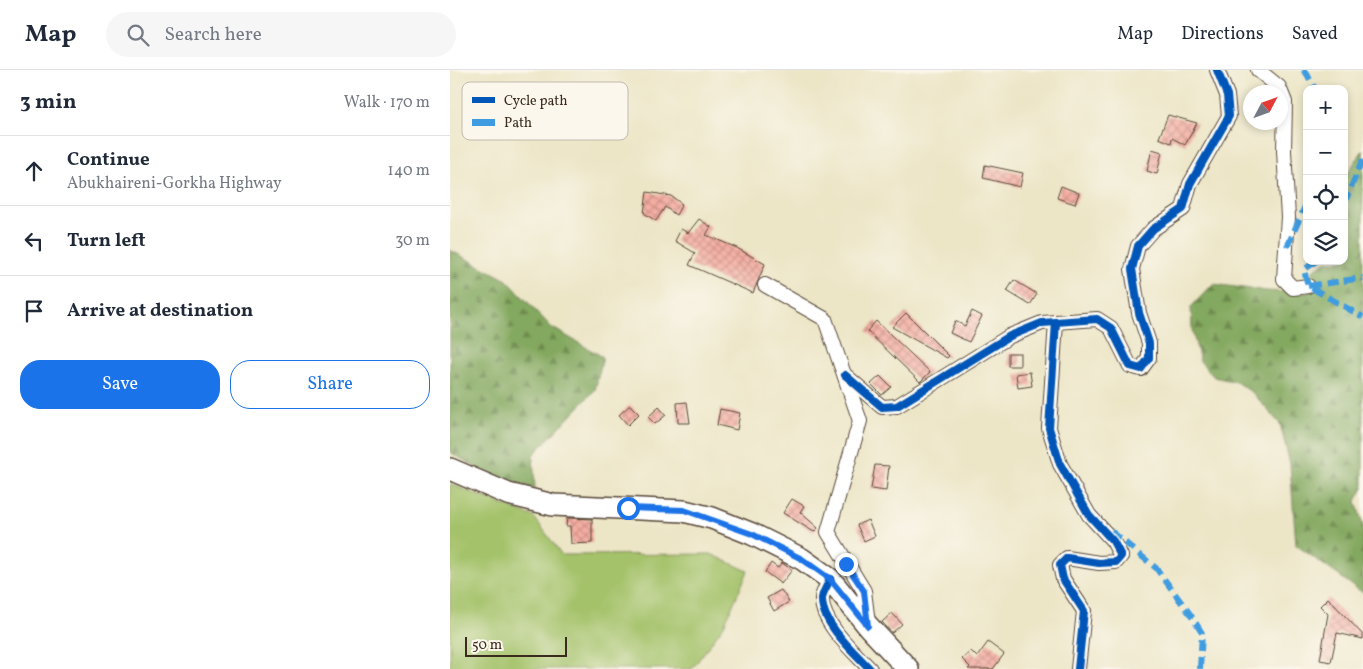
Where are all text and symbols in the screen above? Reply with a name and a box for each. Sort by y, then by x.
search box [106,12,456,57]
text: Map [25,18,76,52]
icon: search [124,21,152,49]
text: Search here [164,22,262,48]
text: Map [1117,22,1153,47]
text: Directions [1181,22,1264,47]
text: Saved [1292,22,1338,47]
legend [462,82,628,140]
north arrow [1243,85,1288,130]
map controls [1303,85,1348,265]
button: + [1303,85,1348,130]
text: 3 min [20,88,76,117]
text: Walk · 170 m [344,92,430,114]
text: Cycle path [504,92,568,111]
text: Path [504,114,532,133]
button: − [1303,130,1348,175]
text: Continue [67,147,150,173]
icon: ahead [20,157,48,185]
text: 140 m [388,160,430,182]
text: Abukhaireni-Gorkha Highway [67,173,282,195]
button: locate [1303,175,1348,220]
button: layers [1303,220,1348,265]
icon: left [20,227,48,255]
text: Turn left [67,228,146,254]
text: 30 m [395,230,430,252]
icon: arrive [20,297,48,325]
text: Arrive at destination [67,298,253,324]
button: Save [20,360,220,409]
button: Share [230,360,430,409]
route start [617,497,640,520]
route end [835,553,858,576]
scale bar [465,634,568,657]
text: 50 m [472,636,502,655]

